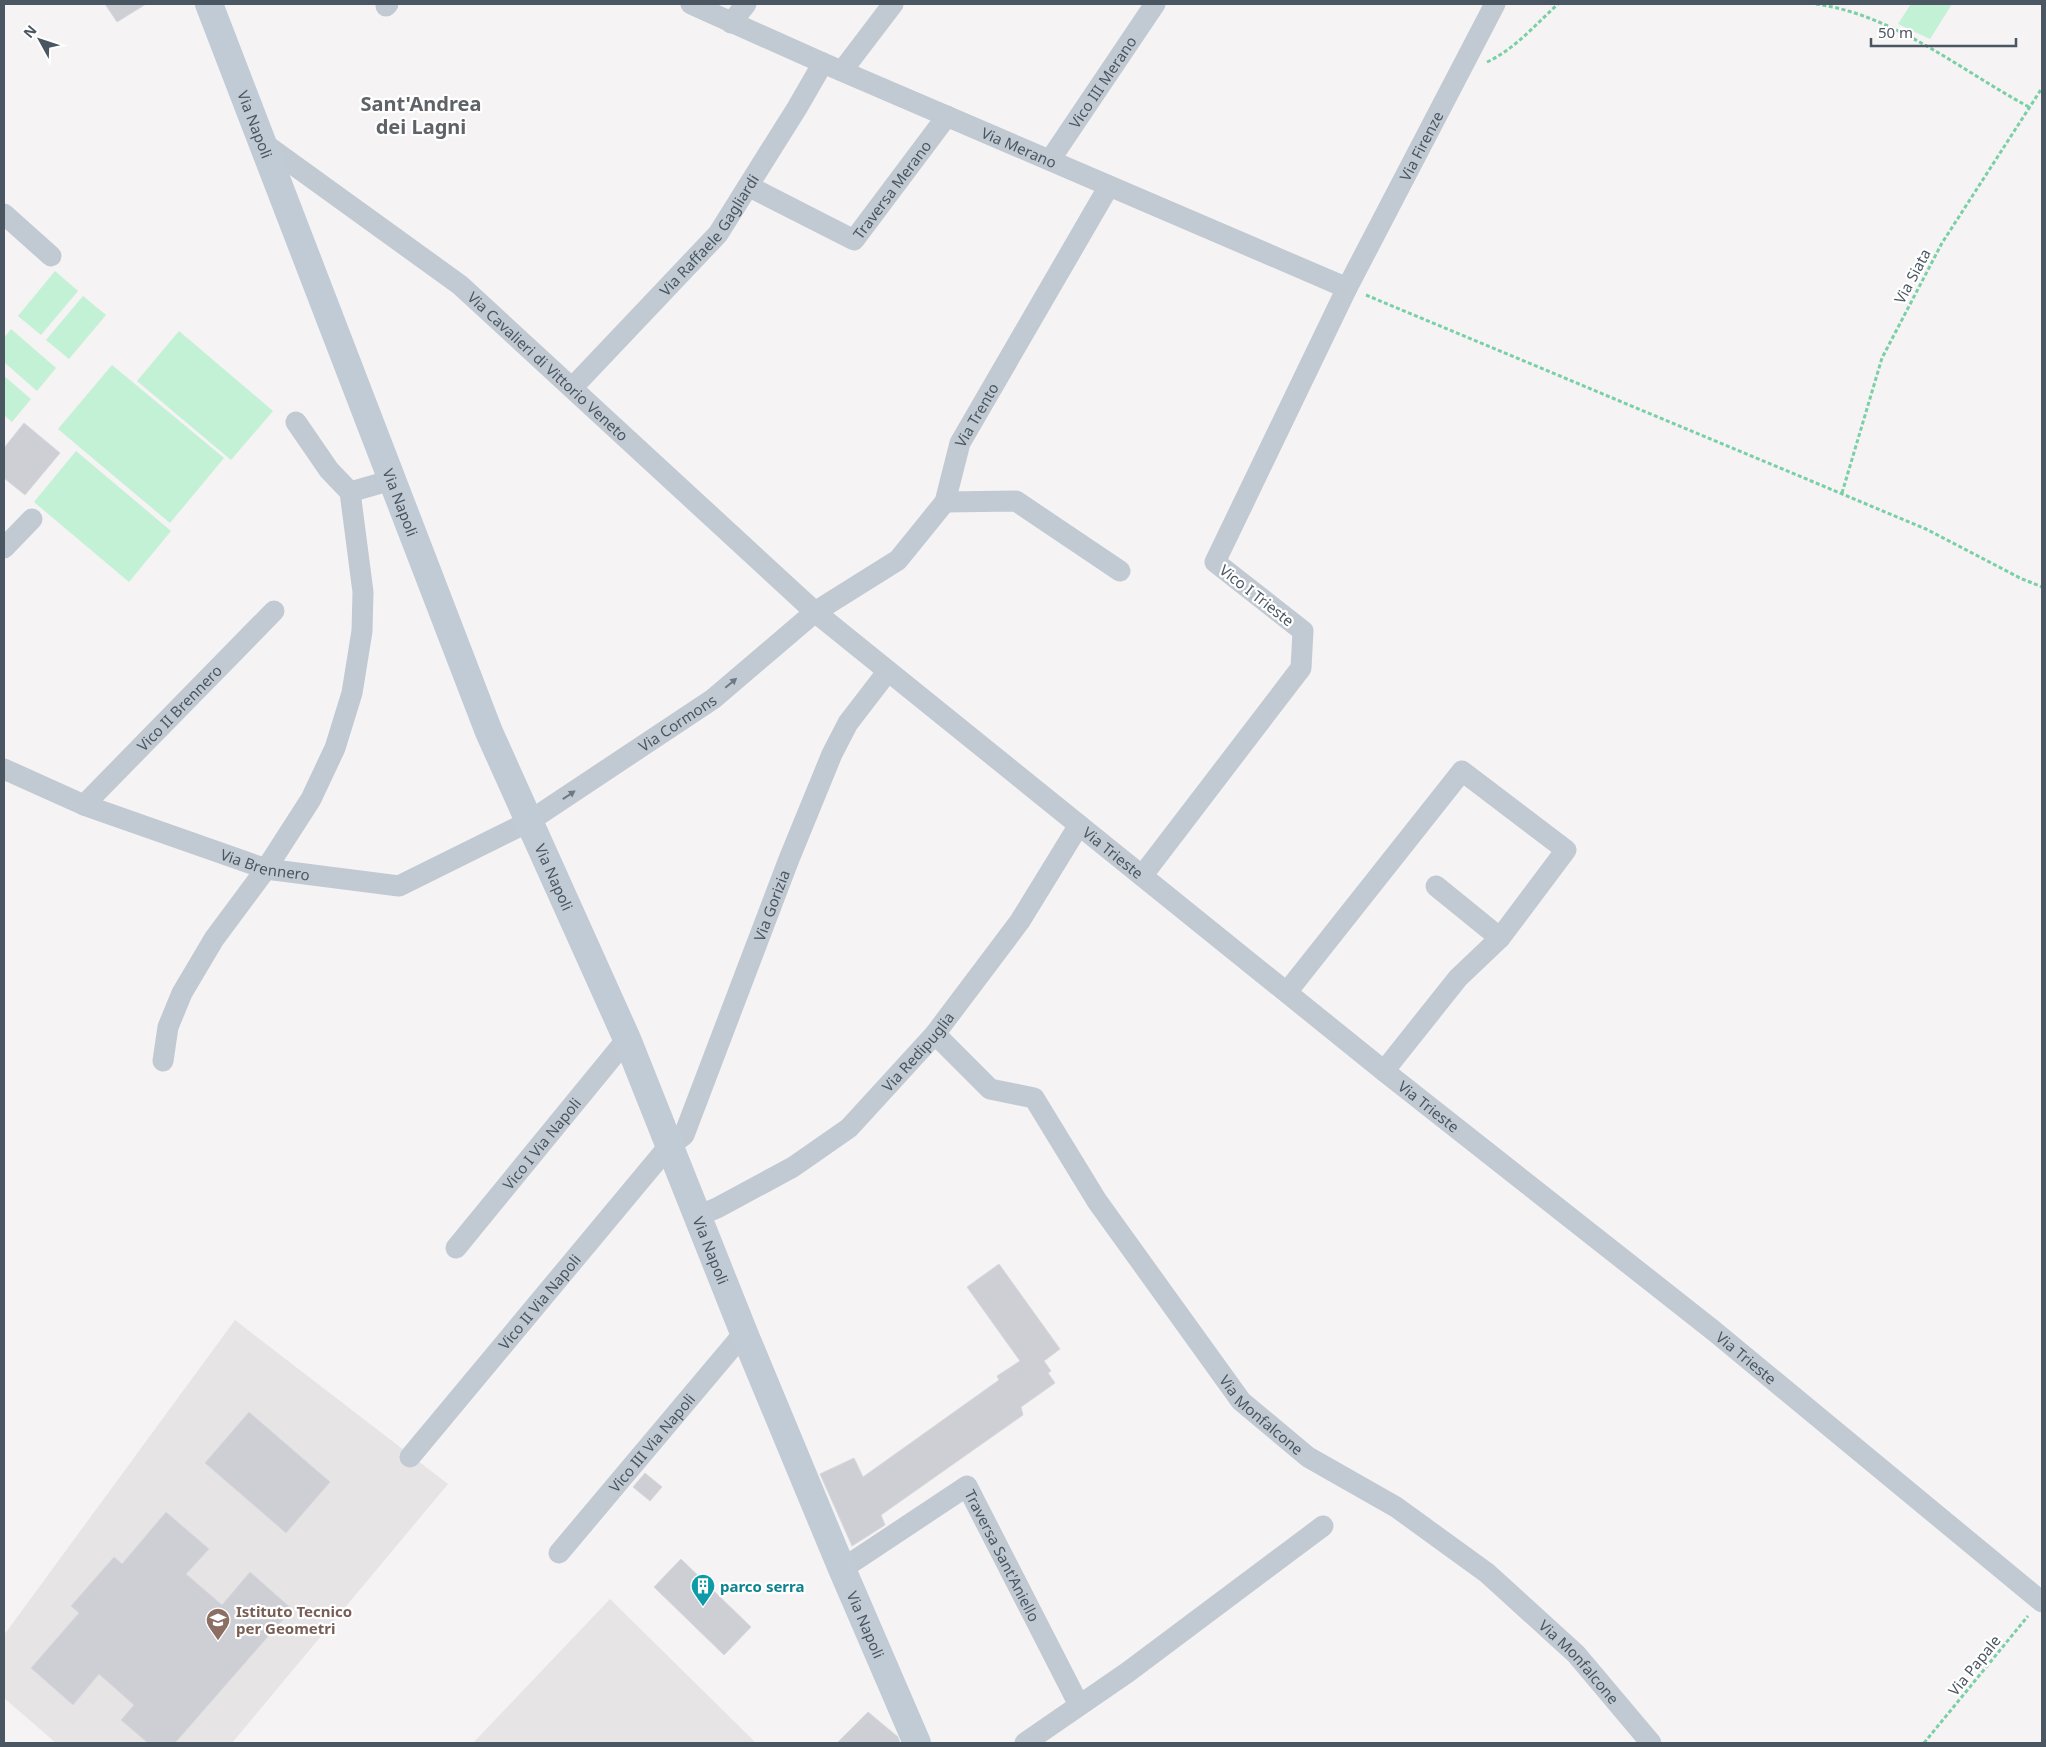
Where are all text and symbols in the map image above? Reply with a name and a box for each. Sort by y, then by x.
north arrow [15,15,65,65]
scale bar [1871,15,2016,47]
text: N [19,21,41,42]
text: 50 m [1878,22,1913,42]
street label: Vico III Merano [1064,32,1141,132]
street label: Via Napoli [233,88,277,161]
district label: Sant'Andrea dei Lagni [361,90,481,140]
street label: Via Firenze [1395,108,1447,184]
street label: Via Merano [978,122,1060,172]
street label: Traversa Merano [848,136,935,243]
street label: Via Raffaele Gagliardi [655,170,763,300]
street label: Via Siata [1889,245,1935,307]
street label: Via Cavalieri di Vittorio Veneto [463,287,633,445]
street label: Via Trento [950,379,1003,451]
street label: Via Napoli [379,466,423,539]
street label: Vico I Trieste [1216,560,1298,630]
street label: Vico II Brennero [132,660,226,755]
one-way arrow [725,677,737,689]
street label: Via Cormons [634,690,720,756]
one-way arrow [562,790,575,800]
street label: Via Trieste [1079,822,1148,883]
street label: Via Napoli [530,841,578,914]
street label: Via Brennero [218,844,311,885]
street label: Via Gorizia [749,867,794,944]
street label: Via Redipuglia [877,1008,958,1096]
street label: Via Trieste [1394,1076,1463,1137]
street label: Vico I Via Napoli [498,1093,585,1194]
street label: Via Napoli [689,1214,734,1287]
street label: Vico II Via Napoli [494,1250,585,1354]
street label: Via Trieste [1712,1327,1781,1388]
street label: Via Monfalcone [1215,1371,1308,1459]
street label: Vico III Via Napoli [604,1389,699,1496]
street label: Traversa Sant'Aniello [960,1486,1045,1625]
building icon: parco serra [690,1573,716,1607]
place label: parco serra [720,1576,804,1596]
street label: Via Napoli [843,1588,889,1661]
place label: Istituto Tecnico per Geometri [236,1601,352,1638]
school or university icon: Istituto Tecnico per Geometri [205,1607,231,1641]
street label: Via Monfalcone [1535,1615,1624,1708]
street label: Via Papale [1943,1630,2005,1700]

